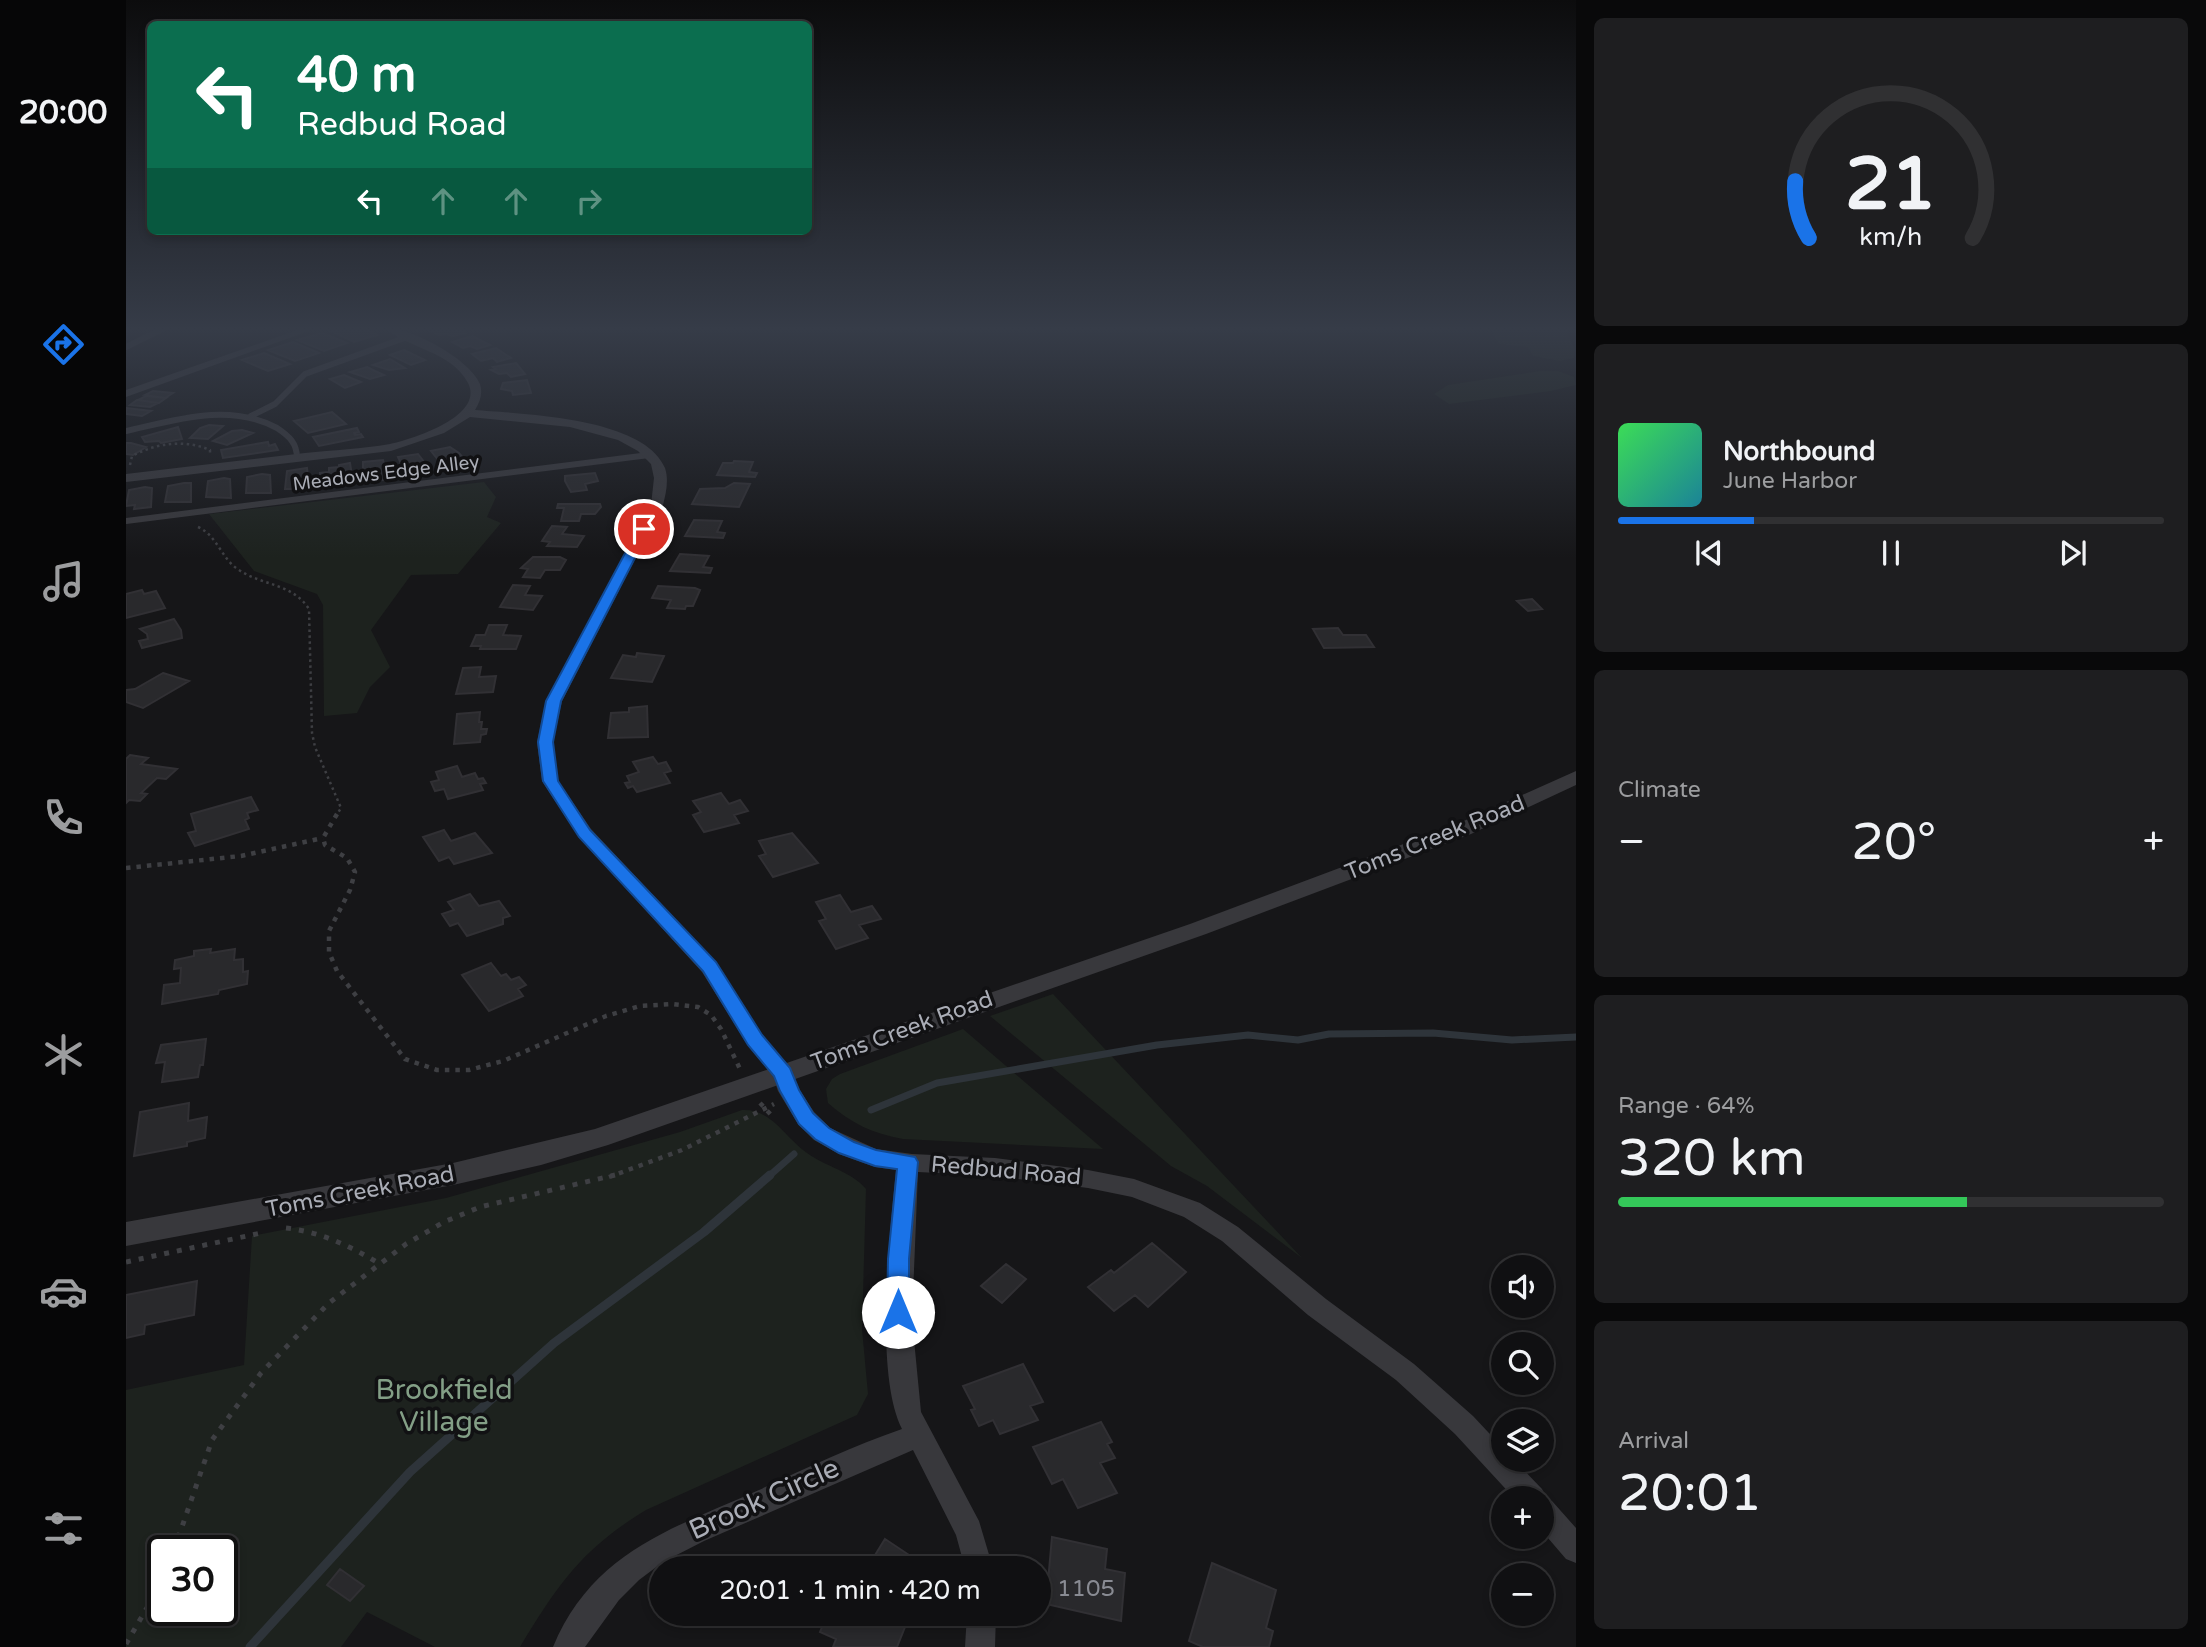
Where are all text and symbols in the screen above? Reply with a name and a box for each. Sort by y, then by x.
text: 40 m [297,46,416,105]
icon: left [182,49,273,140]
text: 20:00 [19,94,107,132]
text: Redbud Road [297,106,507,144]
text: 21 [1845,141,1937,229]
icon: left [351,182,389,220]
icon: ahead [424,182,462,220]
icon: ahead [497,182,535,220]
icon: right [570,182,608,220]
text: km/h [1860,222,1922,252]
icon: directions [39,320,88,369]
text: Northbound [1723,436,1875,467]
street label: Meadows Edge Alley [291,451,481,495]
text: June Harbor [1723,467,1857,495]
pin [614,499,674,559]
icon: arrive [625,510,663,548]
icon: previous [1690,534,1728,572]
icon: pause [1872,534,1910,572]
icon: next [2054,534,2092,572]
icon: music [39,557,88,606]
text: Climate [1618,776,1701,804]
street label: Toms Creek Road [1341,789,1529,887]
icon: phone [39,793,88,842]
text: 20° [1851,811,1936,874]
text: − [1618,819,1645,865]
text: + [2143,819,2164,865]
street label: Toms Creek Road [807,985,997,1077]
icon: climate [39,1030,88,1079]
text: Range · 64% [1618,1092,1754,1120]
text: 320 km [1618,1127,1806,1190]
street label: Redbud Road [930,1150,1082,1192]
street label: Toms Creek Road [263,1160,457,1224]
map controls [1491,1255,1554,1626]
button: sound [1491,1255,1554,1318]
icon: car [39,1267,88,1316]
position arrow [861,1275,935,1349]
button: search [1491,1332,1554,1395]
park label: Brookfield Village [375,1373,513,1439]
button: layers [1491,1409,1554,1472]
text: Arrival [1618,1427,1689,1455]
street label: Brook Circle [684,1451,844,1547]
text: 20:01 [1618,1462,1762,1525]
button: + [1491,1486,1554,1549]
icon: filters [39,1504,88,1553]
speed limit sign: 30 [147,1535,238,1626]
button: − [1491,1563,1554,1626]
text: 20:01 · 1 min · 420 m [719,1575,981,1606]
house number: 1105 [1057,1575,1115,1603]

